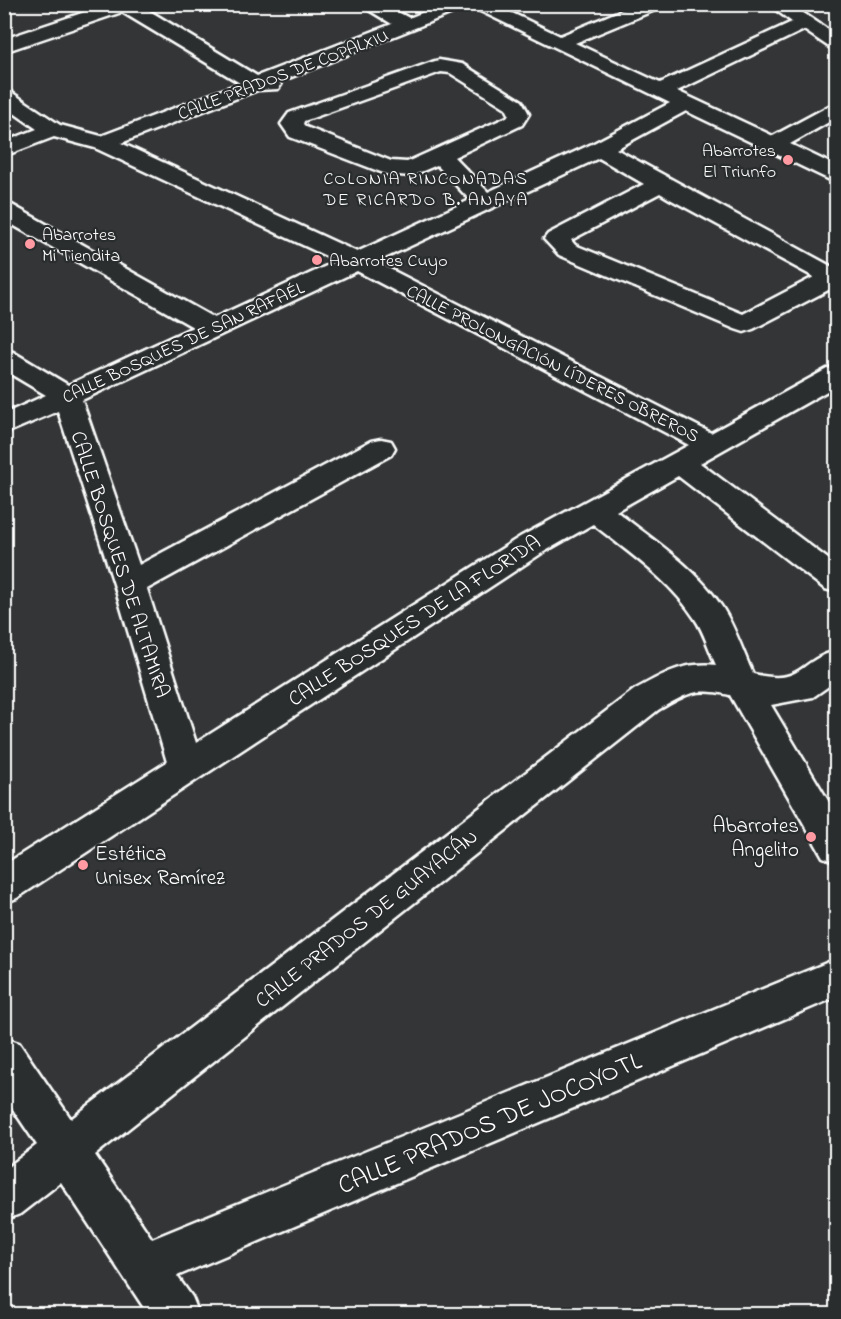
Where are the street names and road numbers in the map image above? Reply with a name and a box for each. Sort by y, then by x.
street label: CALLE PRADOS DE COPALXIU [174,24,393,128]
street label: CALLE BOSQUES DE SAN RAFAÉL [59,276,309,411]
street label: CALLE PROLONGACIÓN LÍDERES OBREROS [401,279,703,450]
street label: CALLE BOSQUES DE ALTAMIRA [62,427,176,702]
street label: CALLE BOSQUES DE LA FLORIDA [283,529,547,715]
street label: CALLE PRADOS DE GUAYACÁN [249,822,485,1016]
street label: CALLE PRADOS DE JOCOYOTL [332,1043,648,1206]

